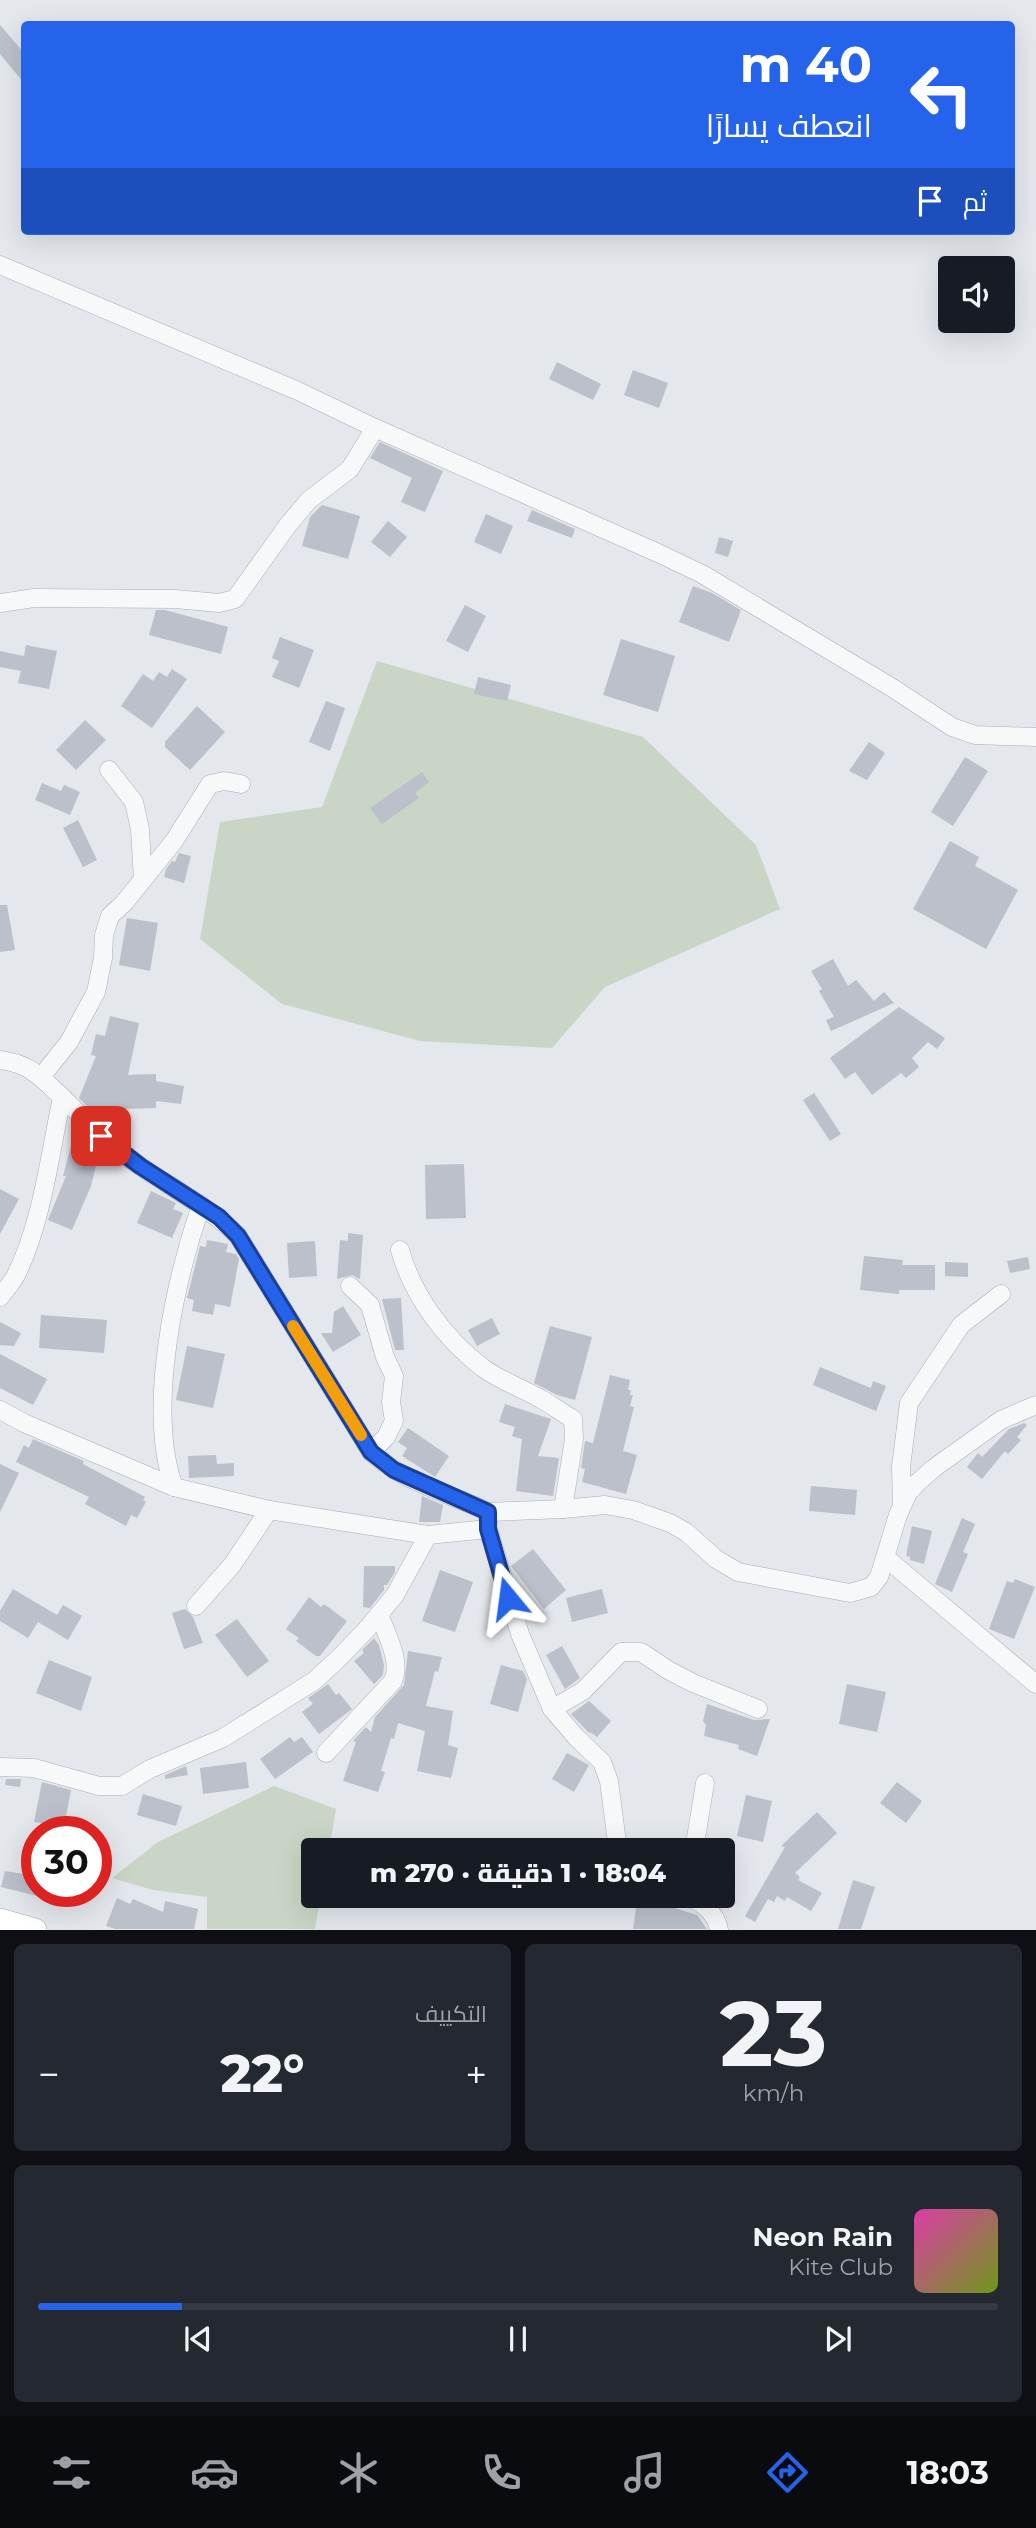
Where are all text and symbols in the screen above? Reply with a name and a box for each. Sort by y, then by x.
text: 40 m [740,35,872,94]
icon: left [896,49,987,140]
text: انعطف يسارًا [706,106,872,145]
icon: arrive [911,182,949,220]
text: ثم [963,186,987,218]
map controls [938,256,1015,333]
button: sound [938,256,1015,333]
pin [71,1106,131,1166]
icon: arrive [82,1117,120,1155]
position arrow [471,1561,545,1635]
speed limit sign: 30 [21,1816,112,1907]
text: 18:04 · 1 دقيقة · 270 m [370,1857,666,1889]
text: 23 [720,1978,827,2089]
text: التكييف [415,2000,487,2028]
text: 22° [221,2042,304,2105]
text: − [38,2051,60,2098]
text: + [465,2051,487,2098]
text: km/h [743,2079,804,2107]
text: Neon Rain [752,2221,893,2253]
text: Kite Club [788,2253,893,2281]
icon: previous [179,2320,217,2358]
icon: pause [499,2320,537,2358]
icon: next [819,2320,857,2358]
icon: filters [47,2448,96,2497]
icon: car [190,2448,239,2497]
icon: climate [334,2448,383,2497]
icon: phone [477,2448,526,2497]
icon: music [620,2448,669,2497]
icon: directions [763,2448,812,2497]
text: 18:03 [906,2453,989,2492]

